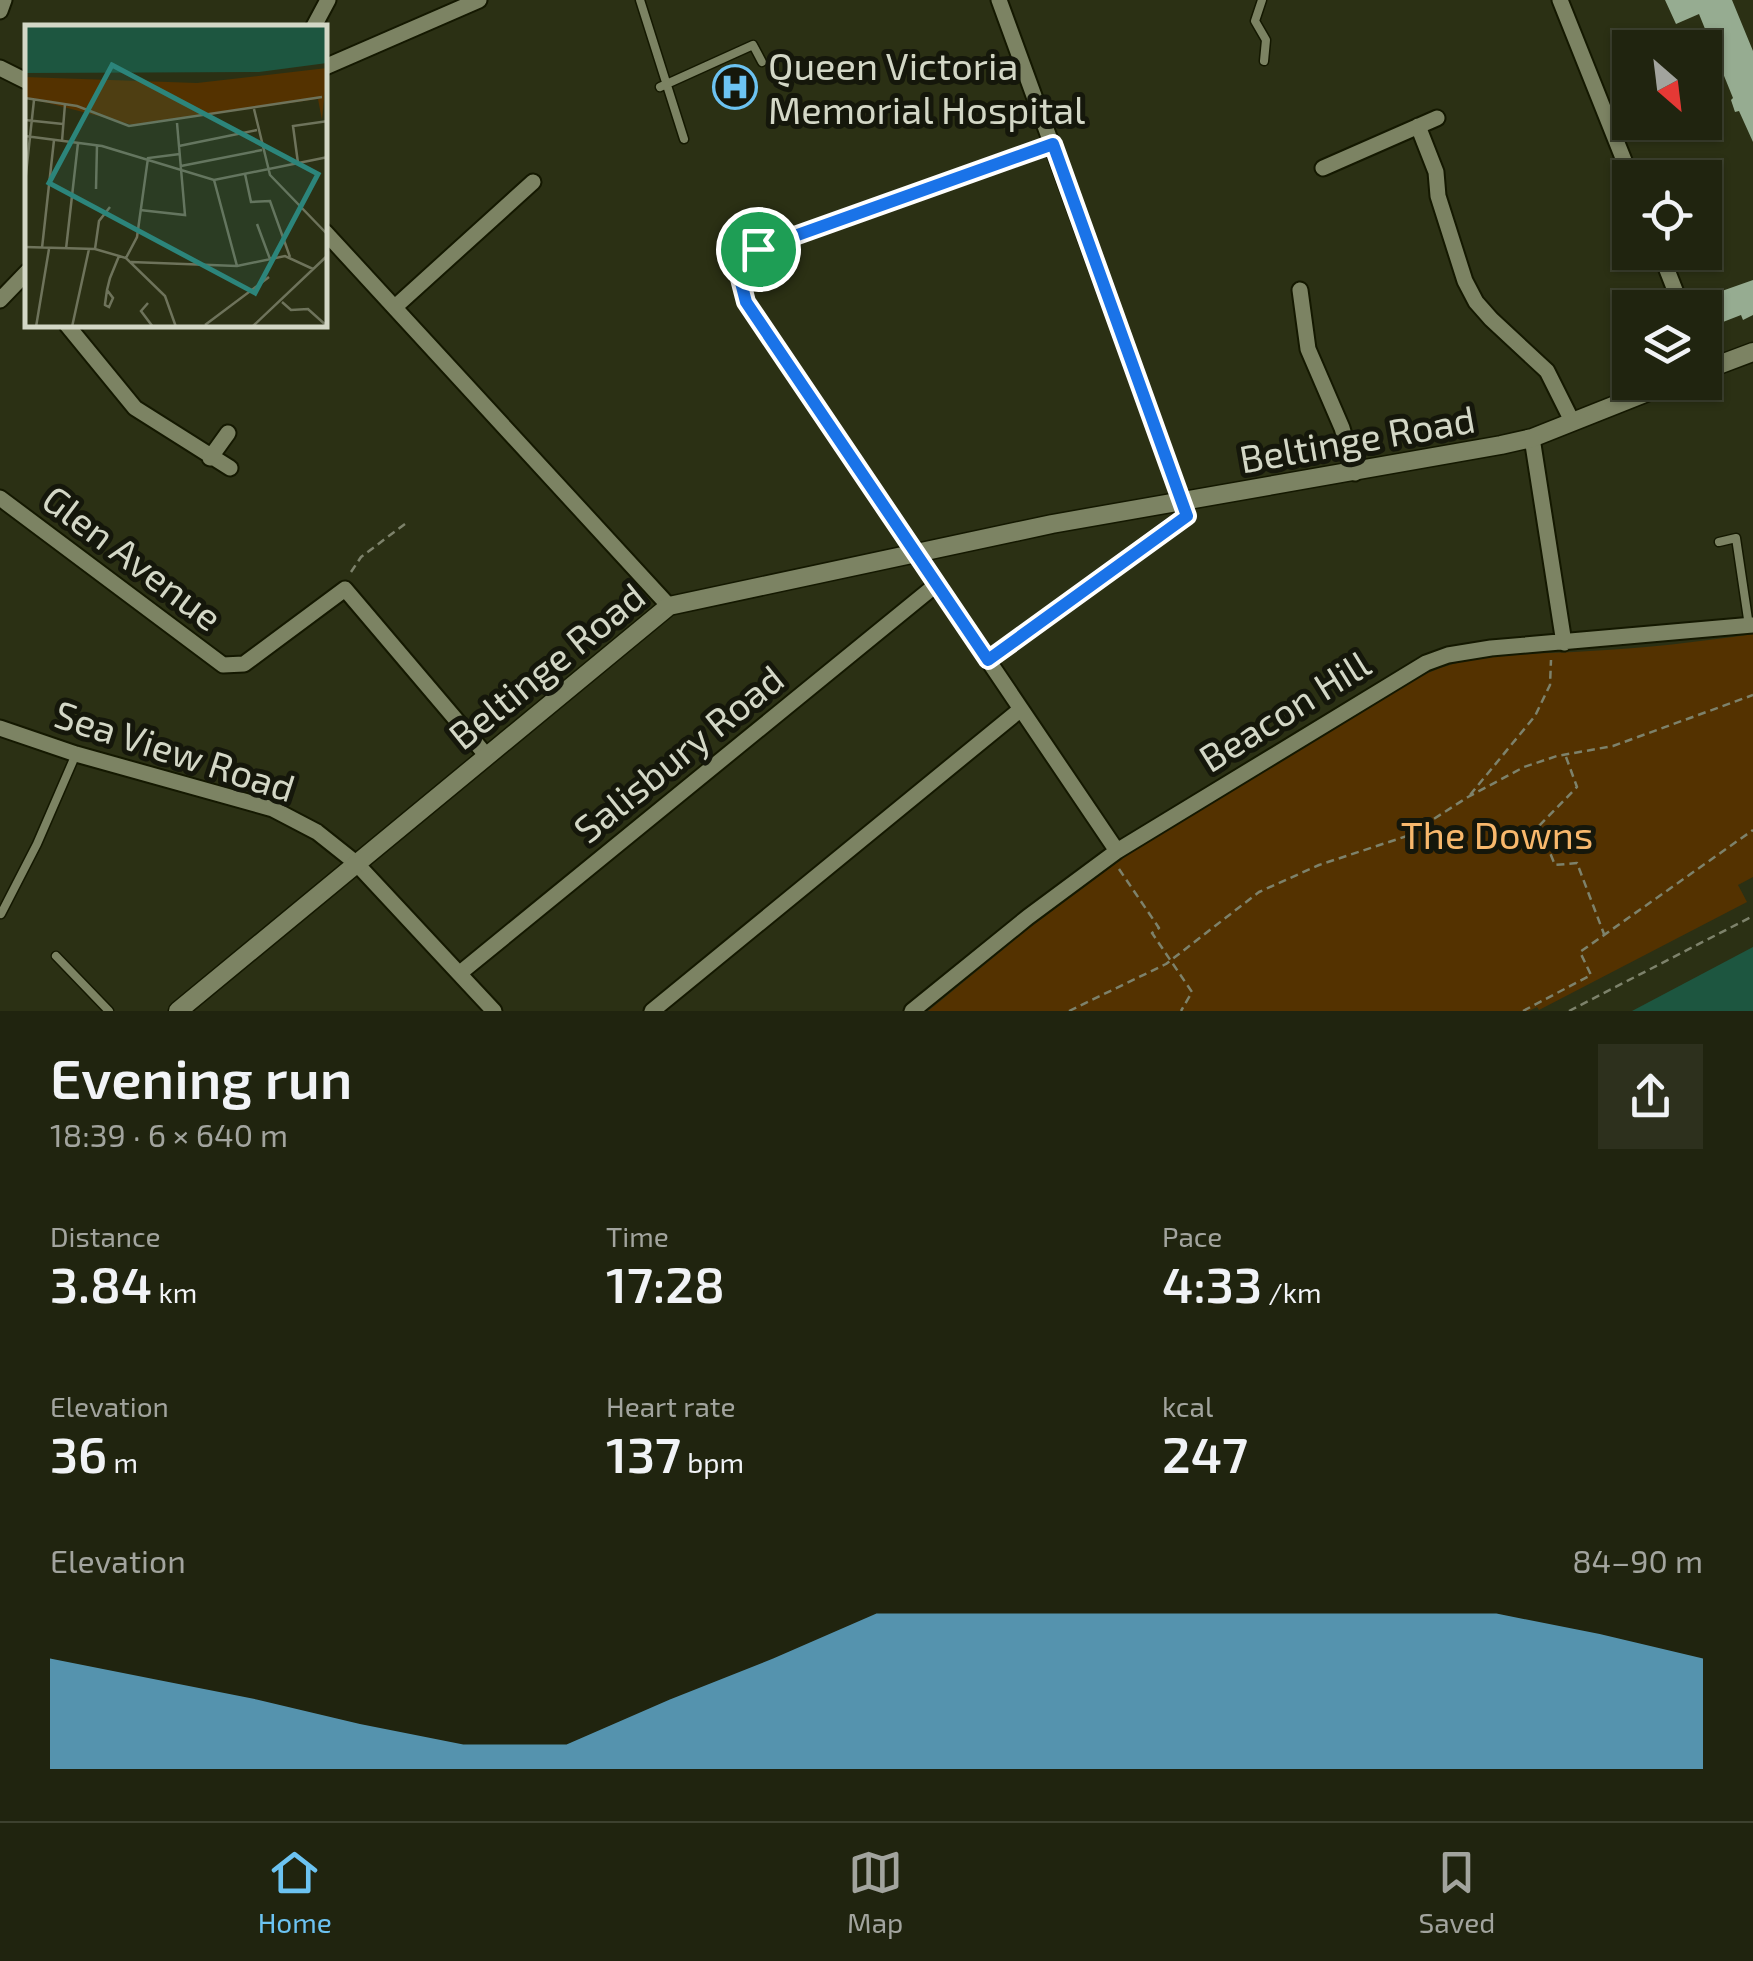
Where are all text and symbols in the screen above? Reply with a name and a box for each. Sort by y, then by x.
inset map [25,25,328,328]
north arrow [1612,30,1722,140]
map controls [1612,30,1722,400]
place label: Queen Victoria Memorial Hospital [768,42,1085,132]
hospital icon: Queen Victoria Memorial Hospital [712,64,758,110]
button: locate [1612,160,1722,270]
pin [716,207,801,292]
icon: arrive [731,222,786,277]
button: layers [1612,290,1722,400]
street label: Beltinge Road [1236,395,1478,481]
street label: Glen Avenue [34,475,232,639]
street label: Beltinge Road [439,572,653,758]
street label: Beacon Hill [1190,639,1378,781]
street label: Salisbury Road [564,655,792,851]
street label: Sea View Road [49,690,301,810]
park label: The Downs [1401,811,1593,857]
text: Evening run [50,1044,352,1110]
button: share [1598,1044,1703,1149]
text: 18:39 · 6 × 640 m [50,1115,288,1153]
text: Distance [50,1219,161,1253]
text: Time [606,1219,669,1253]
text: Pace [1162,1219,1222,1253]
text: 3.84 [50,1253,152,1313]
text: 17:28 [606,1253,725,1313]
text: 4:33 [1162,1253,1262,1313]
text: km [152,1275,197,1309]
text: /km [1262,1275,1322,1309]
text: Elevation [50,1389,169,1423]
text: Heart rate [606,1389,736,1423]
text: kcal [1162,1389,1213,1423]
text: 36 [50,1423,107,1483]
text: 137 [606,1423,681,1483]
text: 247 [1162,1423,1248,1483]
text: m [107,1445,138,1479]
text: bpm [681,1445,744,1479]
text: Elevation [50,1541,186,1579]
text: 84–90 m [1572,1541,1703,1579]
tab: Home [258,1845,332,1939]
tab: Map [847,1845,903,1939]
tab: Saved [1419,1845,1495,1939]

